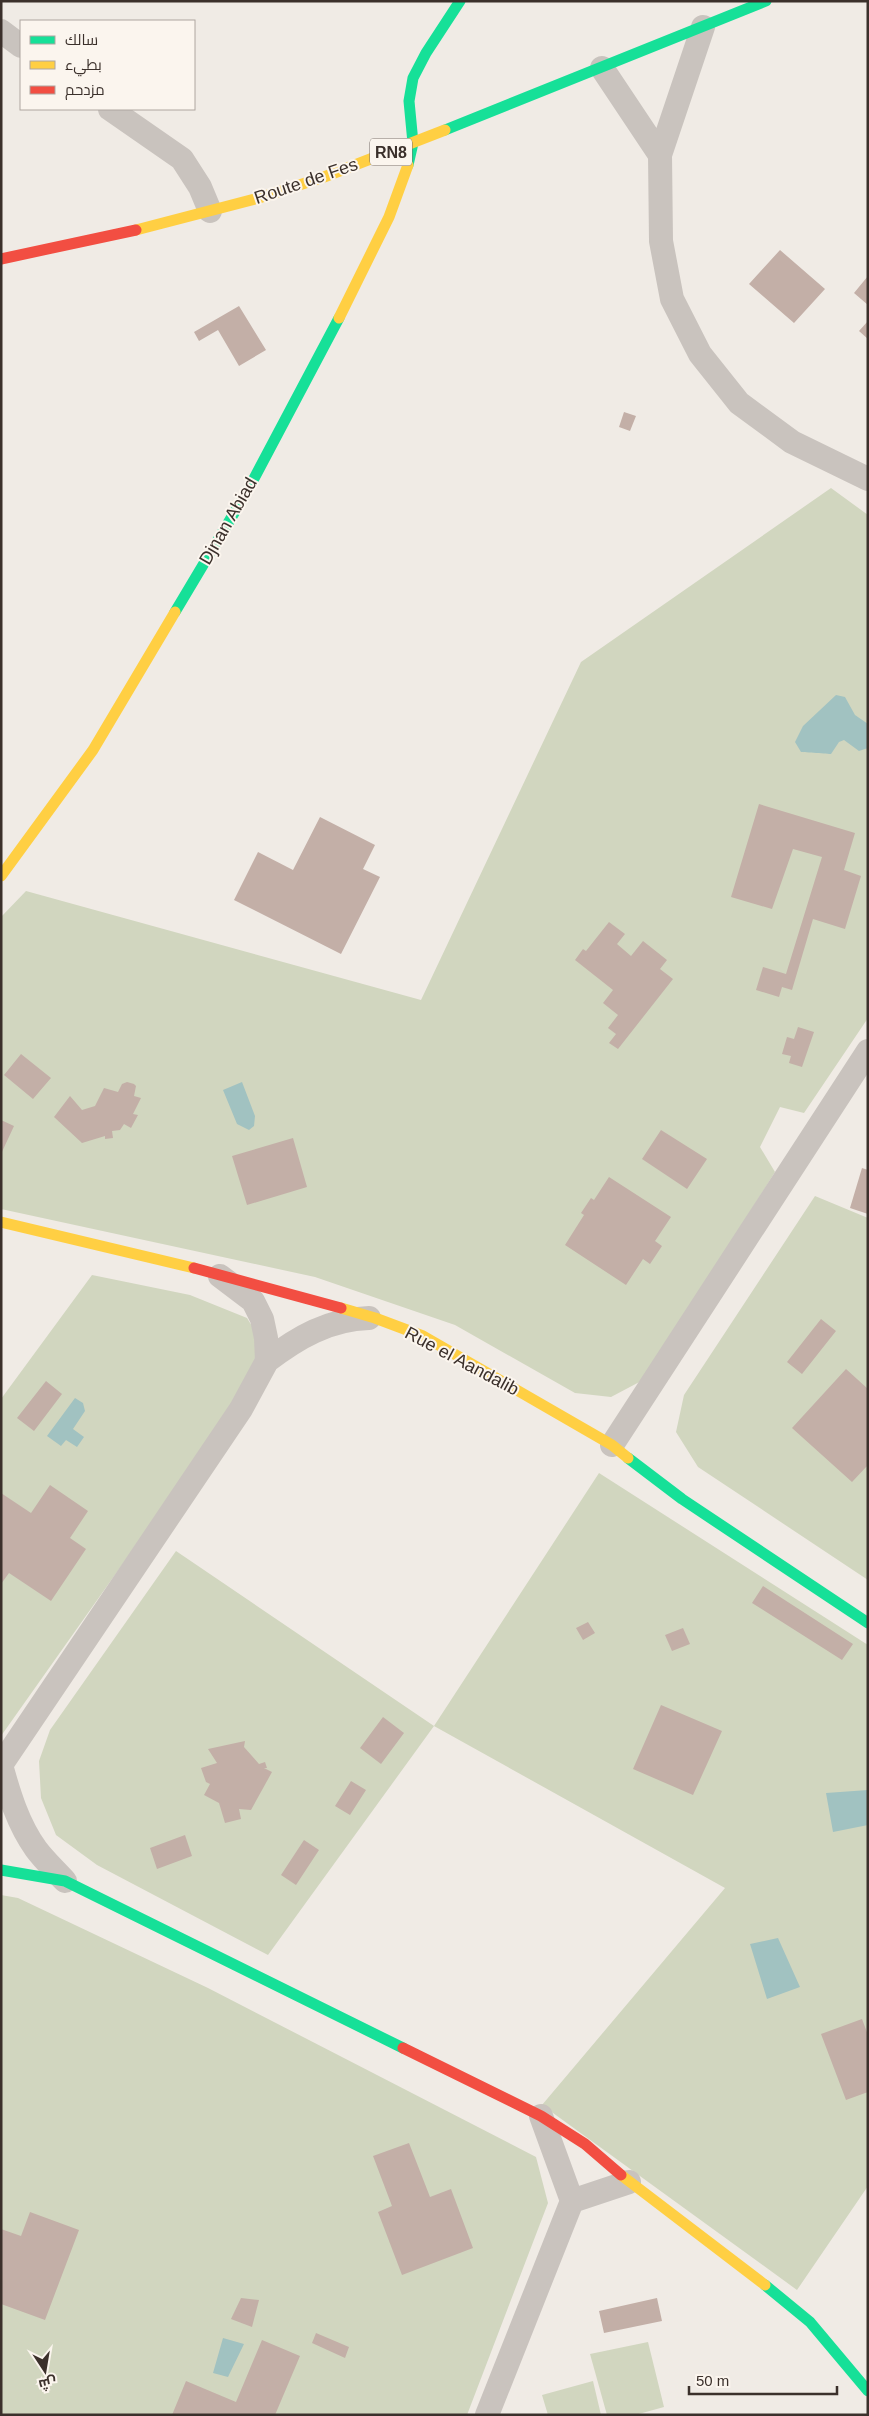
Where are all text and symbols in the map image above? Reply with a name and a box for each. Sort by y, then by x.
legend [20,20,195,110]
text: سالك [65,31,98,48]
text: بطيء [65,56,102,77]
text: مزدحم [65,81,105,100]
road number: RN8 [370,138,412,166]
street label: Route de Fes [252,154,360,208]
street label: Djnan Abiad [195,474,261,568]
street label: Rue el Aandalib [402,1323,522,1399]
north arrow [20,2346,70,2396]
scale bar [689,2364,836,2396]
text: 50 m [696,2372,729,2389]
text: ش [37,2373,58,2393]

